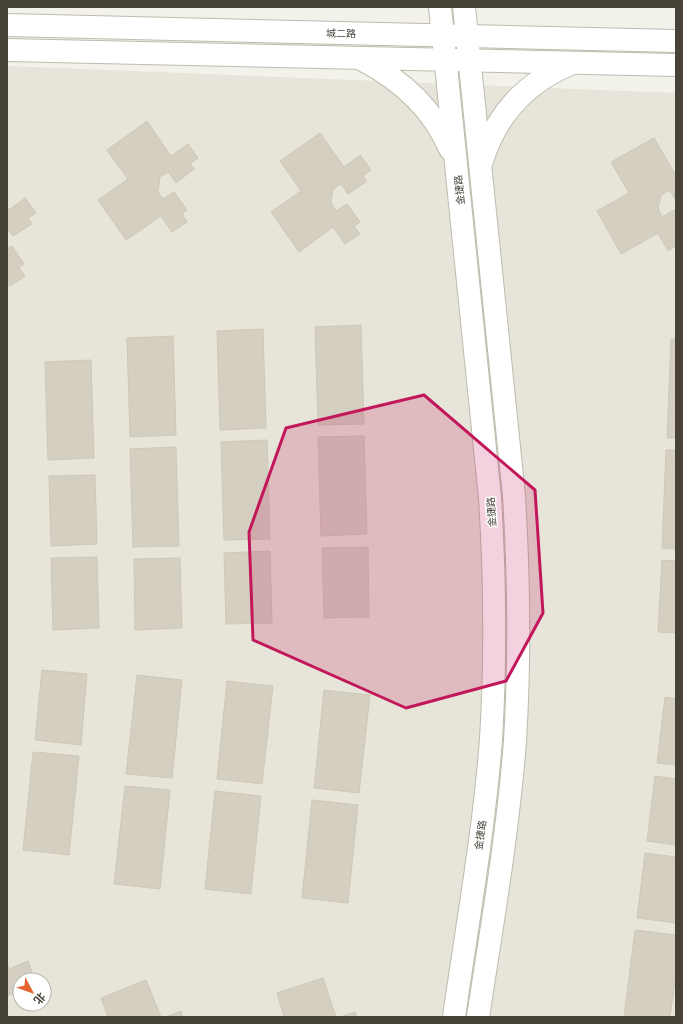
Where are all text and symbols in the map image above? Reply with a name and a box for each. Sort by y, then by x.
street label: 城二路 [326,26,356,40]
street label: 金捷路 [450,174,468,206]
street label: 金捷路 [483,497,499,527]
street label: 金捷路 [471,819,489,851]
north arrow [12,972,52,1012]
text: 北 [31,990,49,1008]

